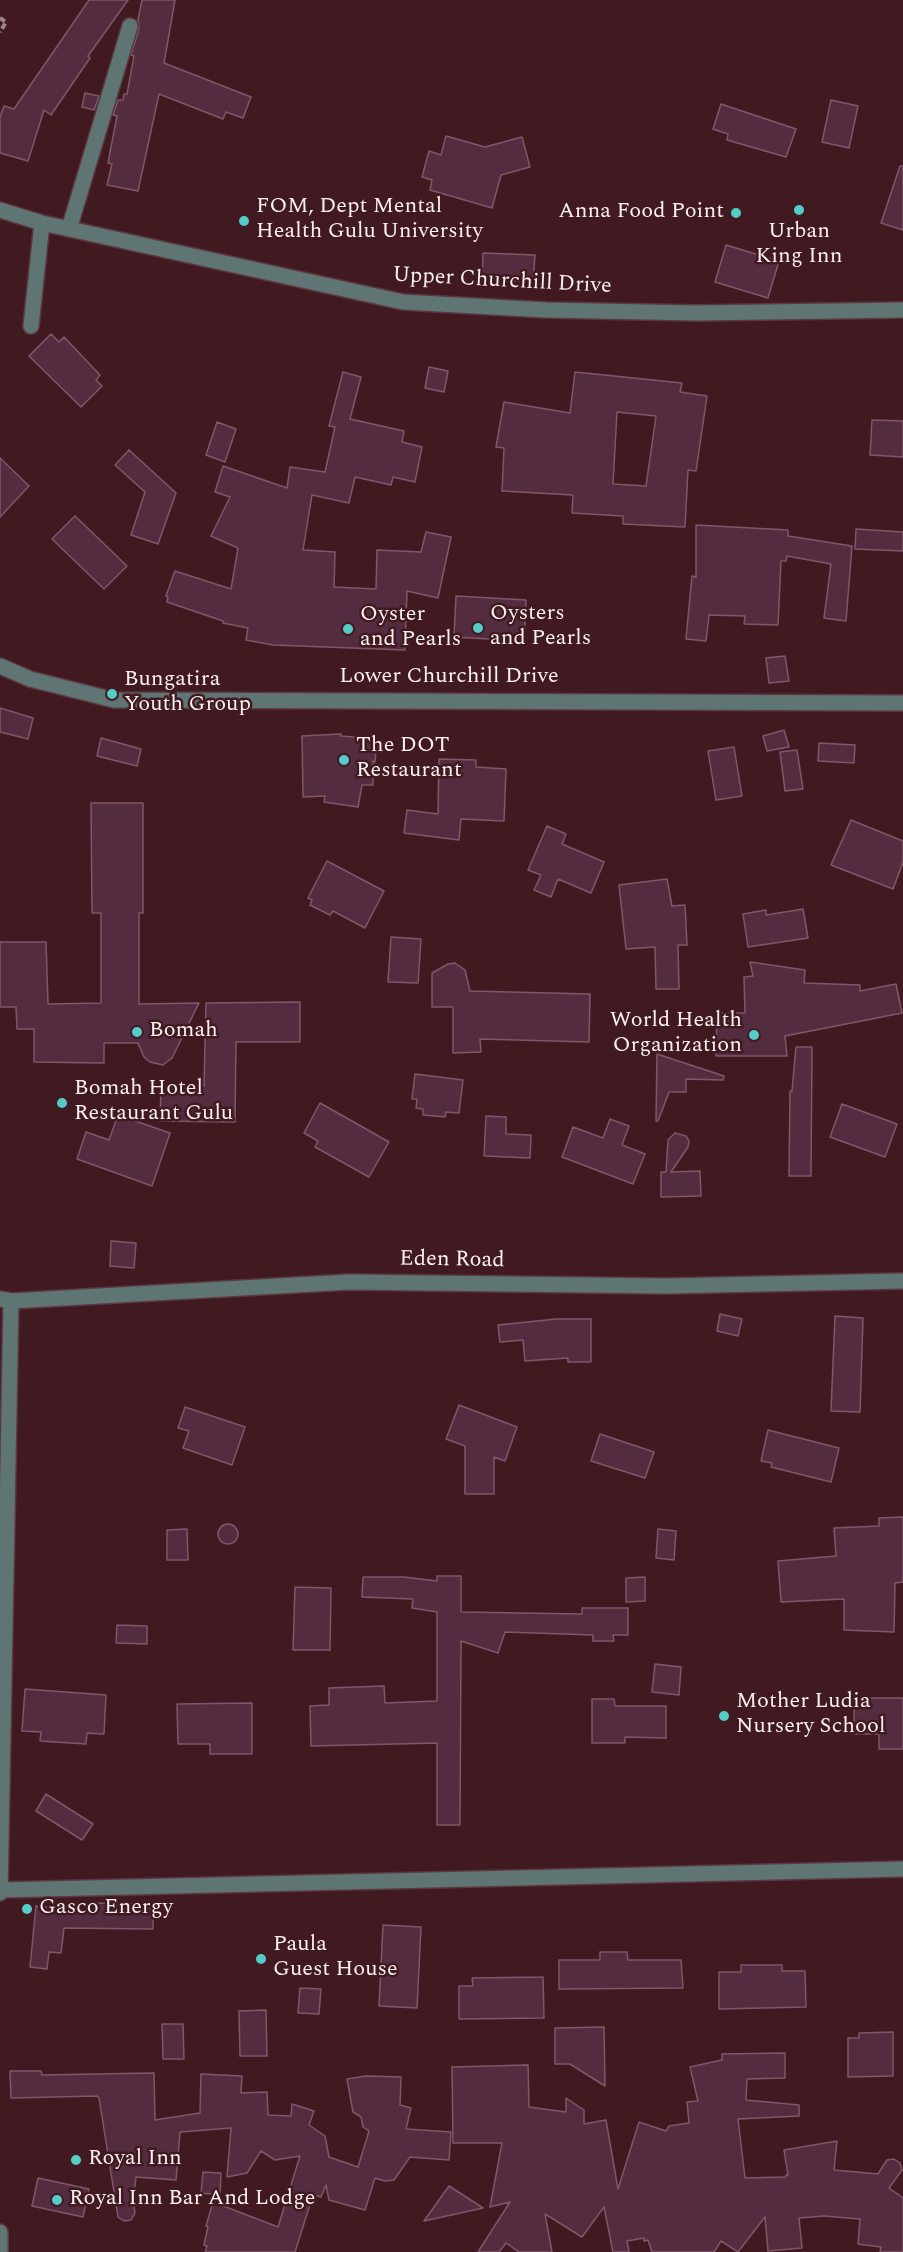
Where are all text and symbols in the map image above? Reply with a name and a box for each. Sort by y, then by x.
place label: FOM, Dept Mental Health Gulu University [256,195,483,246]
place label: Anna Food Point [558,200,724,226]
marker: Urban King Inn [792,203,806,217]
marker: Anna Food Point [729,206,743,220]
marker: FOM, Dept Mental Health Gulu University [237,214,251,228]
place label: Urban King Inn [756,220,842,272]
street label: Upper Churchill Drive [392,263,612,301]
place label: Oysters and Pearls [490,602,591,654]
place label: Oyster and Pearls [360,603,461,654]
marker: Oysters and Pearls [471,621,485,635]
marker: Oyster and Pearls [341,622,355,636]
street label: Lower Churchill Drive [339,665,559,691]
place label: Bungatira Youth Group [124,668,251,720]
marker: Bungatira Youth Group [105,687,119,701]
place label: The DOT Restaurant [356,734,462,786]
marker: The DOT Restaurant [337,753,351,767]
place label: World Health Organization [610,1009,742,1060]
place label: Bomah [149,1019,218,1045]
marker: Bomah [130,1025,144,1039]
marker: World Health Organization [747,1028,761,1042]
place label: Bomah Hotel Restaurant Gulu [74,1077,233,1128]
marker: Bomah Hotel Restaurant Gulu [55,1096,69,1110]
street label: Eden Road [399,1247,505,1275]
place label: Mother Ludia Nursery School [736,1690,885,1742]
marker: Mother Ludia Nursery School [717,1709,731,1723]
place label: Gasco Energy [39,1896,173,1922]
marker: Gasco Energy [20,1902,34,1916]
place label: Paula Guest House [273,1933,398,1984]
marker: Paula Guest House [254,1952,268,1966]
place label: Royal Inn [88,2147,182,2173]
marker: Royal Inn [69,2153,83,2167]
place label: Royal Inn Bar And Lodge [69,2187,315,2213]
marker: Royal Inn Bar And Lodge [50,2193,64,2207]

